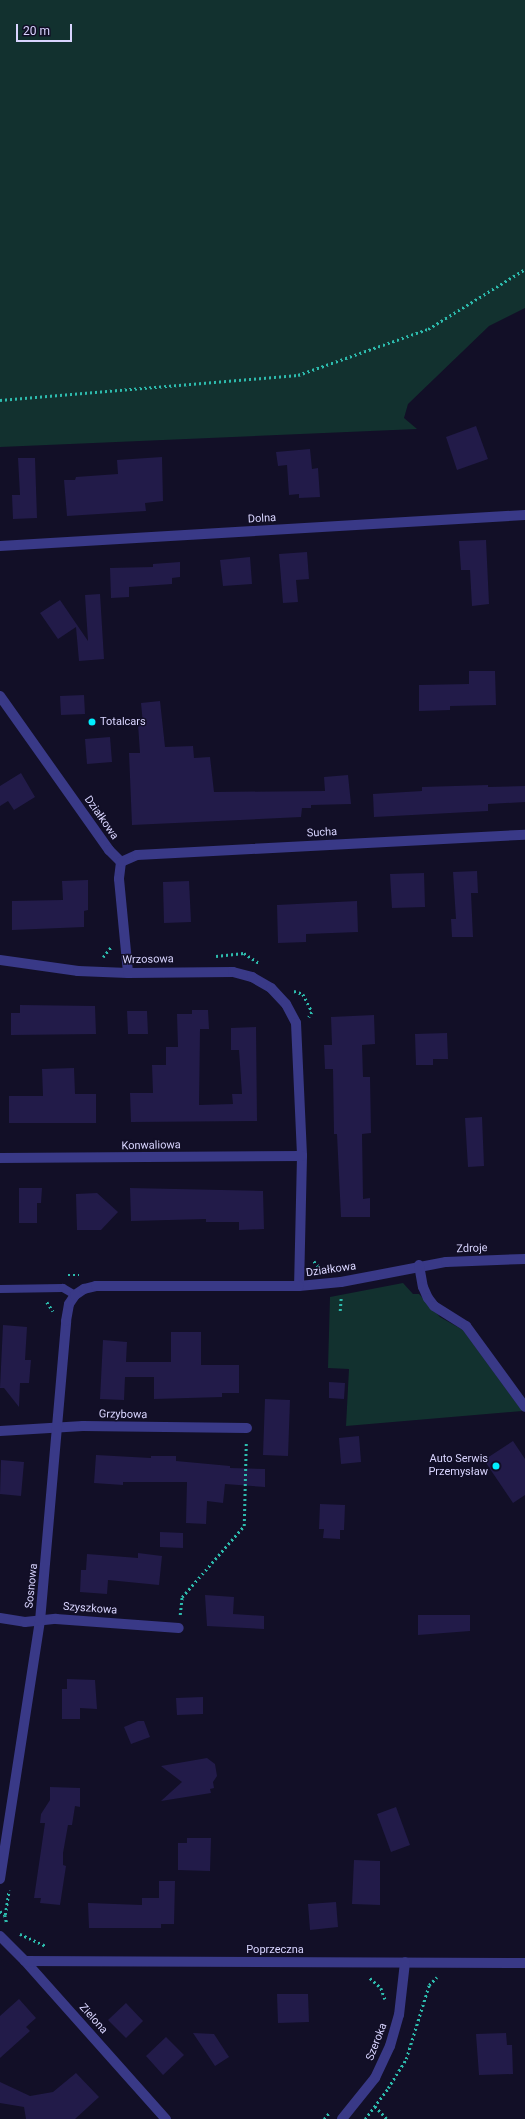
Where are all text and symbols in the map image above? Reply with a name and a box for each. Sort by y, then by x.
scale bar [18,16,74,42]
text: 20 m [23,24,50,38]
street label: Dolna [248,512,276,526]
place label: Totalcars [100,715,146,729]
marker: Totalcars [87,717,97,727]
street label: Działkowa [81,794,121,842]
street label: Sucha [306,826,338,840]
street label: Wrzosowa [122,953,174,967]
street label: Konwaliowa [121,1139,181,1153]
street label: Zdroje [456,1242,488,1256]
street label: Działkowa [305,1260,357,1280]
street label: Grzybowa [99,1408,147,1422]
place label: Auto Serwis Przemysław [428,1453,488,1479]
marker: Auto Serwis Przemysław [491,1461,501,1471]
street label: Sosnowa [23,1563,41,1609]
street label: Szyszkowa [62,1601,118,1617]
street label: Poprzeczna [246,1943,304,1957]
street label: Zielona [76,2001,110,2037]
street label: Szeroka [364,2021,390,2063]

